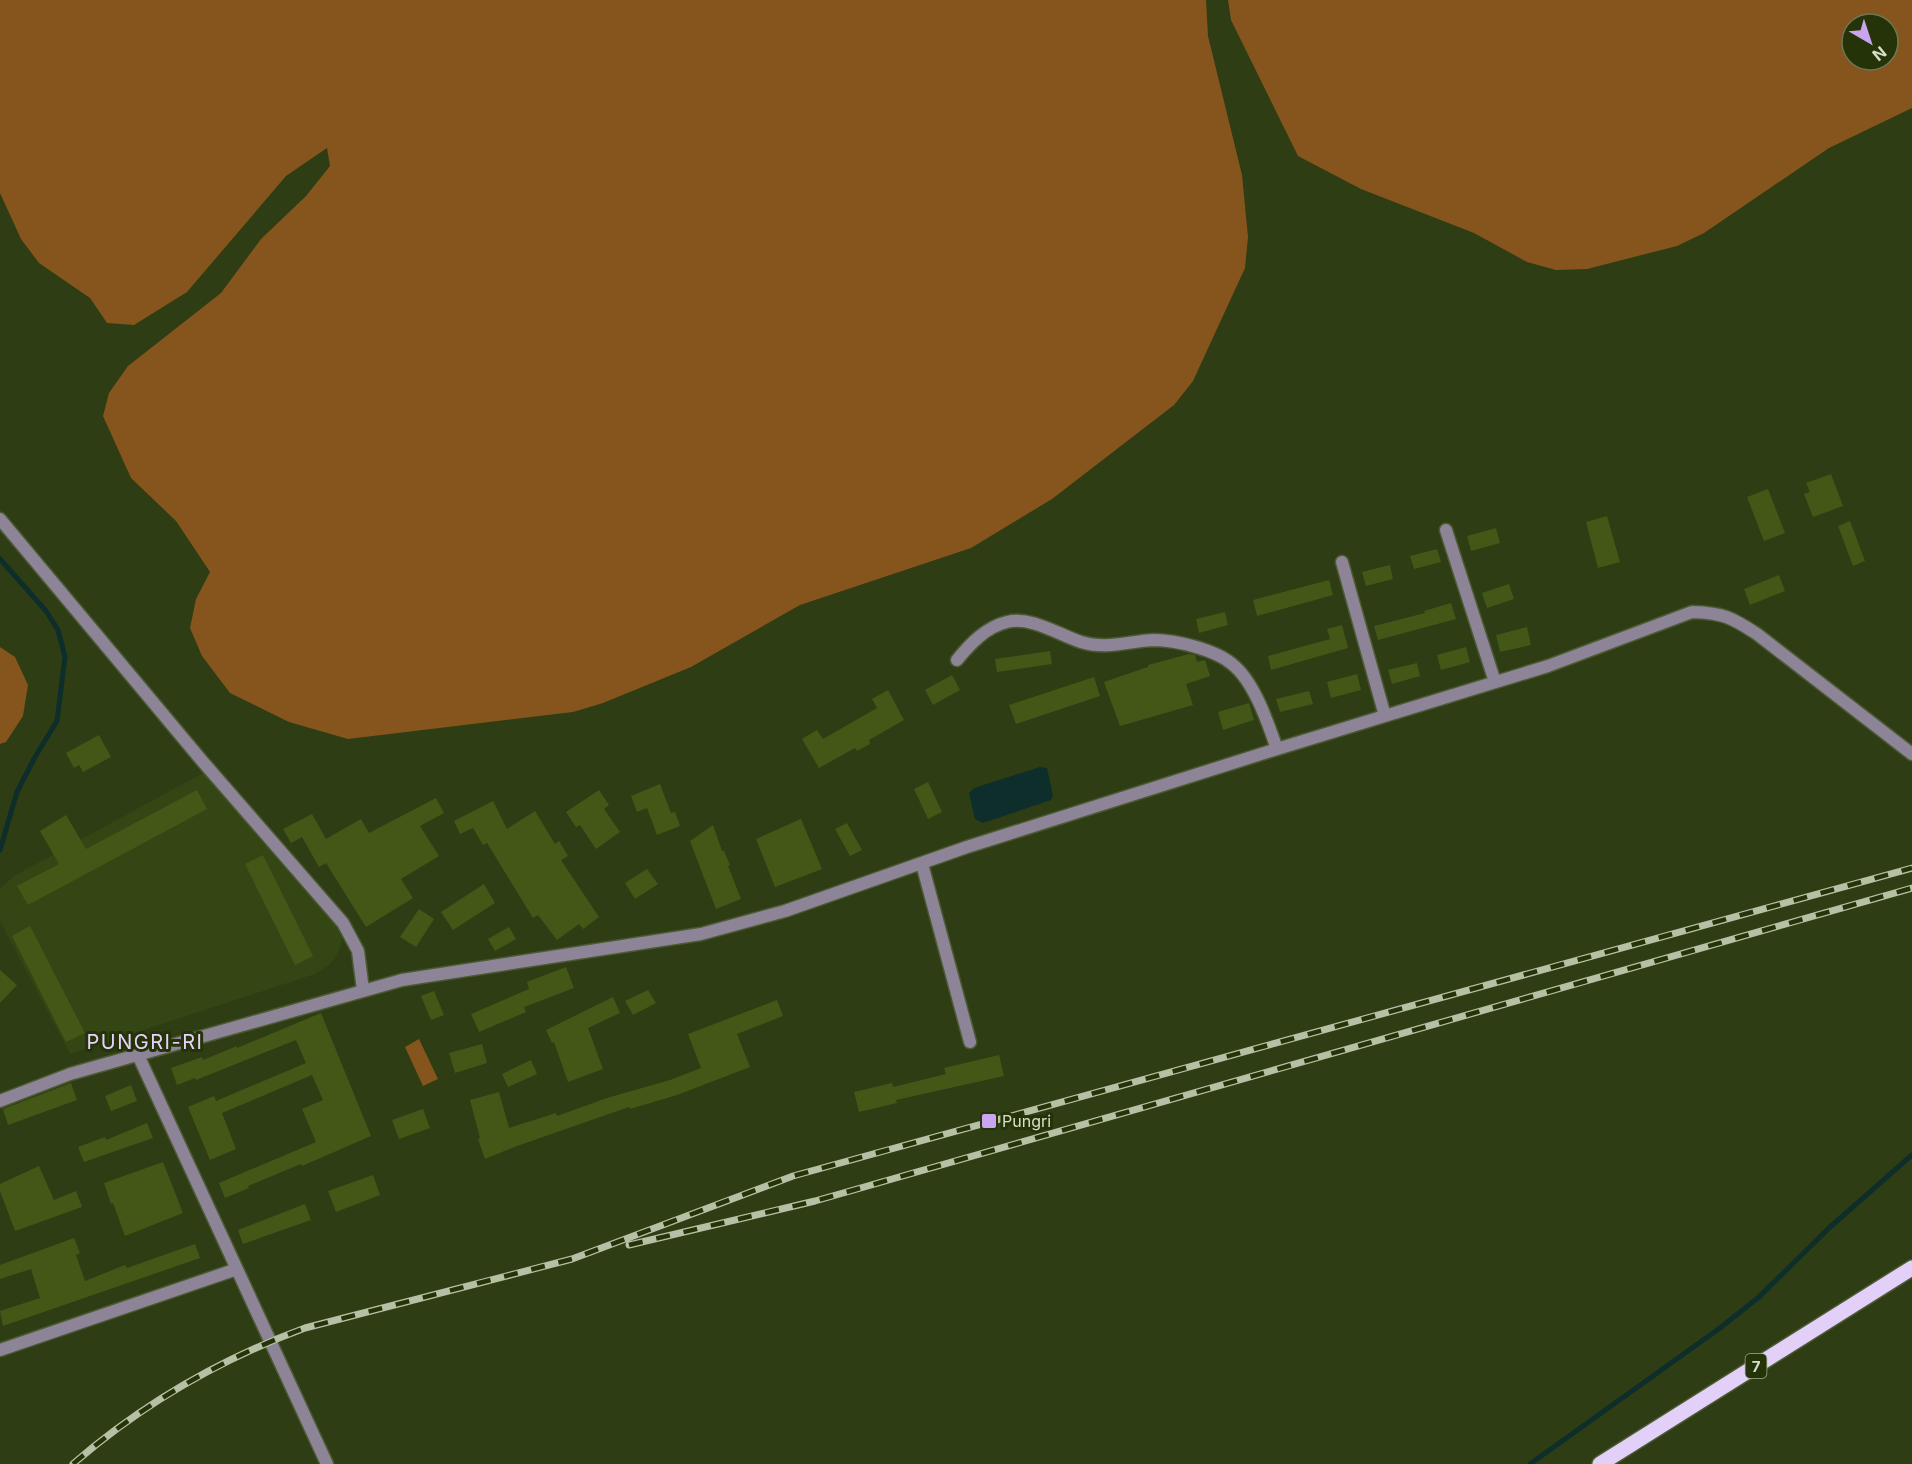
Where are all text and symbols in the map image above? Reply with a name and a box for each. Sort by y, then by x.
north arrow [1840,12,1900,72]
text: N [1868,42,1890,65]
district label: PUNGRI-RI [87,1030,203,1054]
place label: Pungri [1002,1111,1051,1131]
marker: Pungri [980,1112,998,1130]
road number: 7 [1746,1354,1766,1378]

